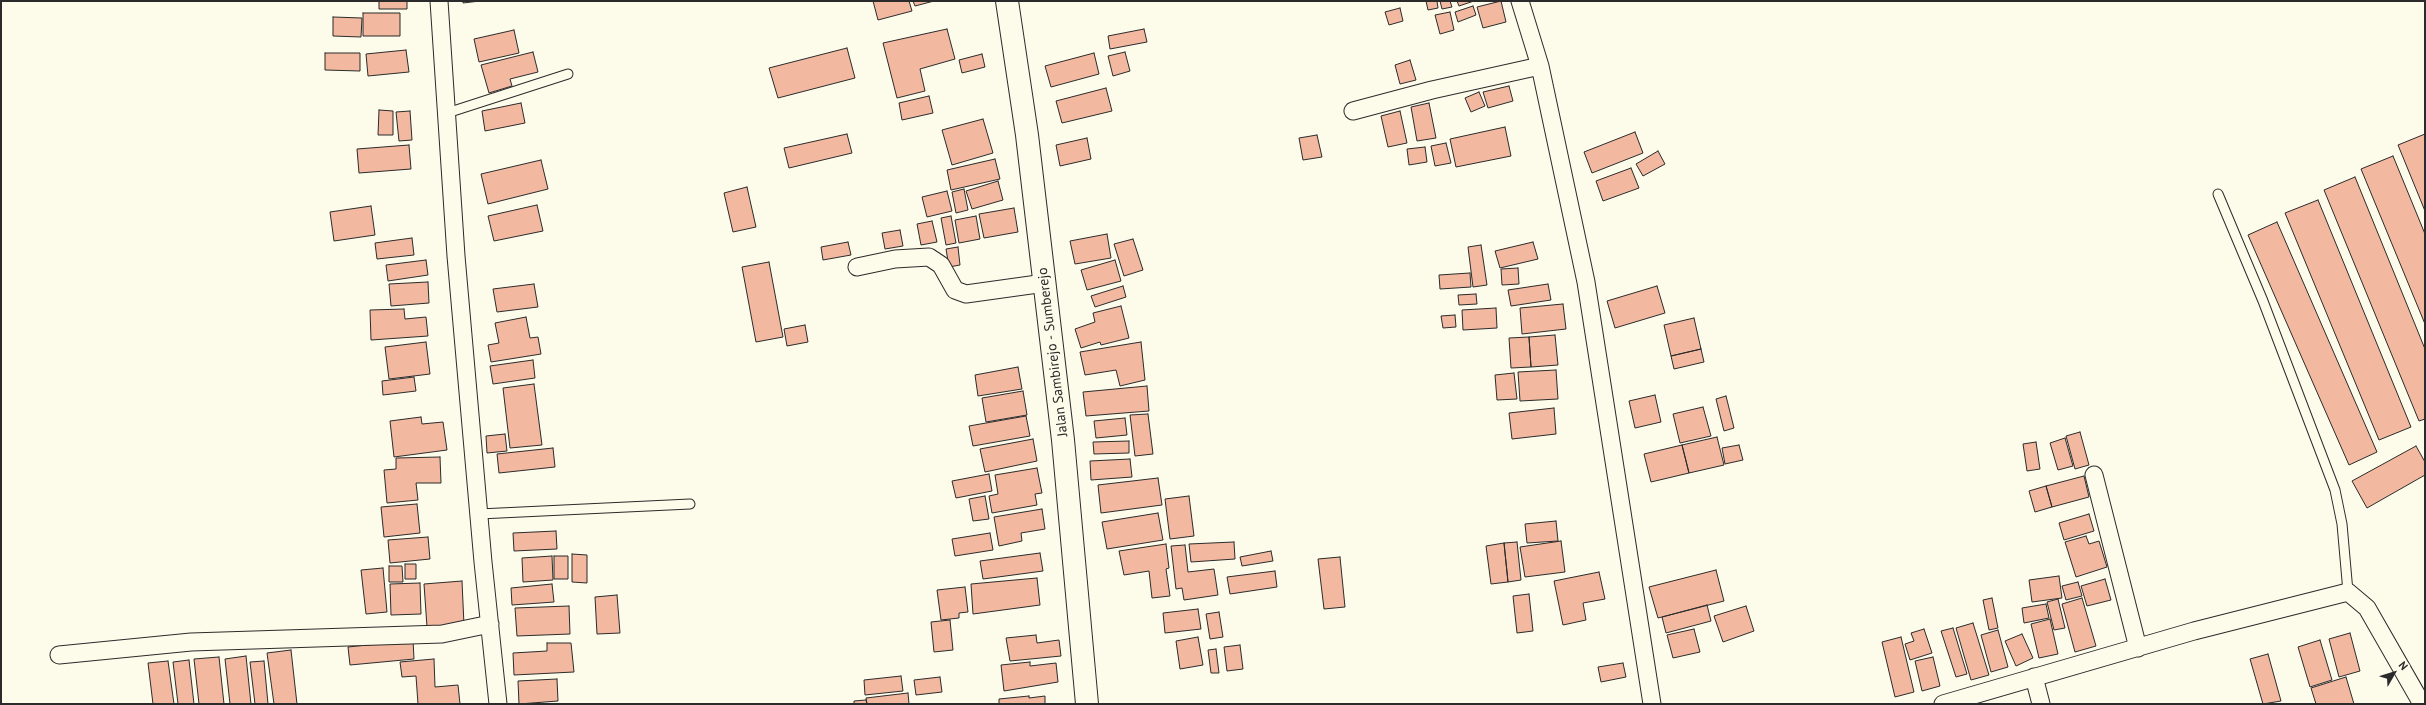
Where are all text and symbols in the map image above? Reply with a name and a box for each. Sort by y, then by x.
street label: Jalan Sambirejo - Sumberejo [1034,266,1072,438]
north arrow [2374,653,2414,693]
text: N [2396,658,2411,673]

